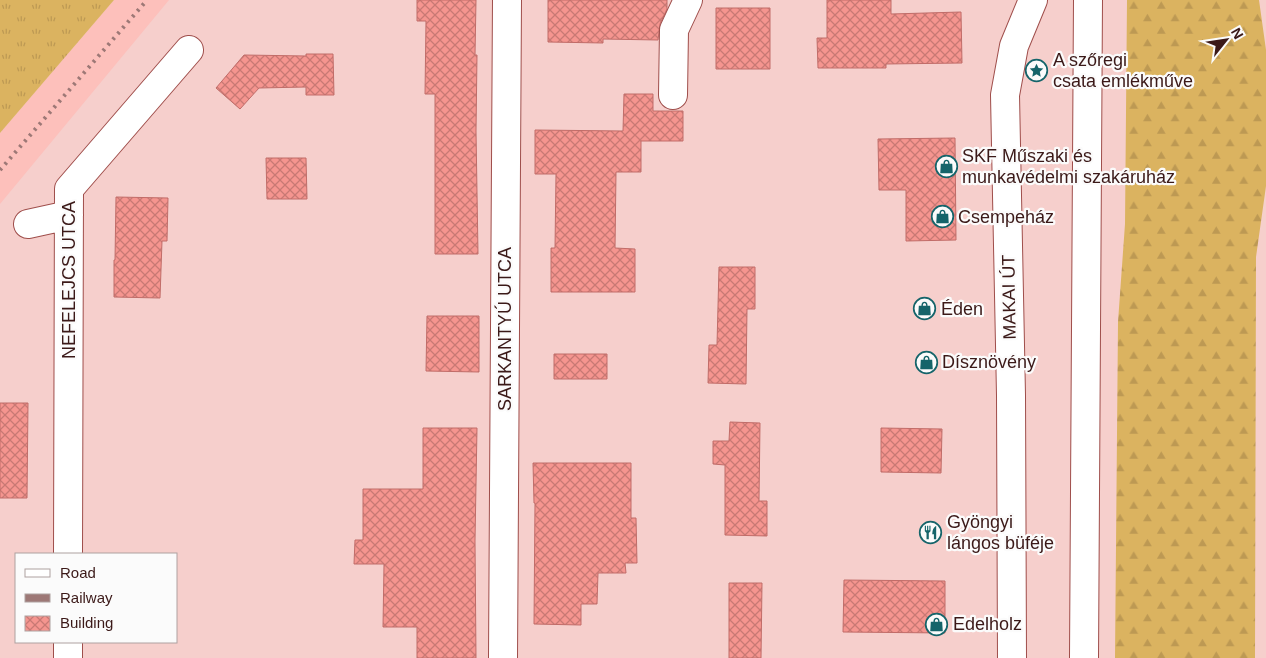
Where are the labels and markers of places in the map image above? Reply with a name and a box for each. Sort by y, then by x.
place label: A szőregi csata emlékműve [1053,50,1193,91]
place icon: A szőregi csata emlékműve [1025,58,1049,82]
place label: SKF Műszaki és munkavédelmi szakáruház [962,146,1175,187]
shop icon: SKF Műszaki és munkavédelmi szakáruház [934,154,958,178]
shop icon: Csempeház [930,205,954,229]
place label: Csempeház [958,207,1054,227]
shop icon: Éden [913,297,937,321]
place label: Éden [941,299,983,319]
shop icon: Dísznövény [914,350,938,374]
place label: Dísznövény [942,352,1036,372]
place label: Gyöngyi lángos büféje [947,512,1054,553]
restaurant icon: Gyöngyi lángos büféje [919,520,943,544]
shop icon: Edelholz [925,612,949,636]
place label: Edelholz [953,614,1022,634]

